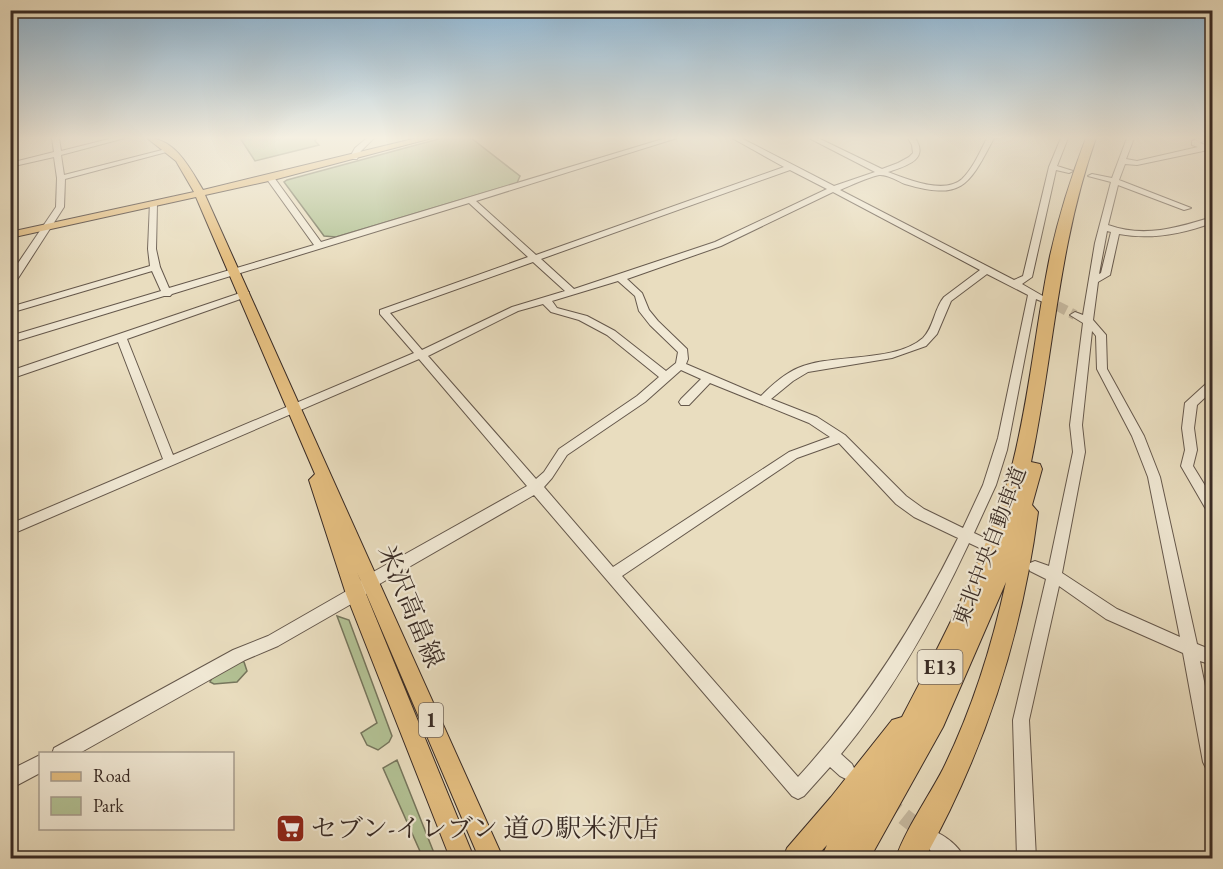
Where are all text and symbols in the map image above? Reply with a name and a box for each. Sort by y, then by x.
street label: 東北中央自動車道 [946,463,1032,629]
street label: 米沢高畠線 [370,540,452,672]
road number: E13 [918,650,962,684]
road number: 1 [419,703,443,737]
legend [39,752,234,830]
text: Road [93,764,132,787]
text: Park [93,794,124,817]
place label: セブン-イレブン 道の駅米沢店 [311,811,659,845]
supermarket icon: セブン-イレブン 道の駅米沢店 [274,812,306,844]

